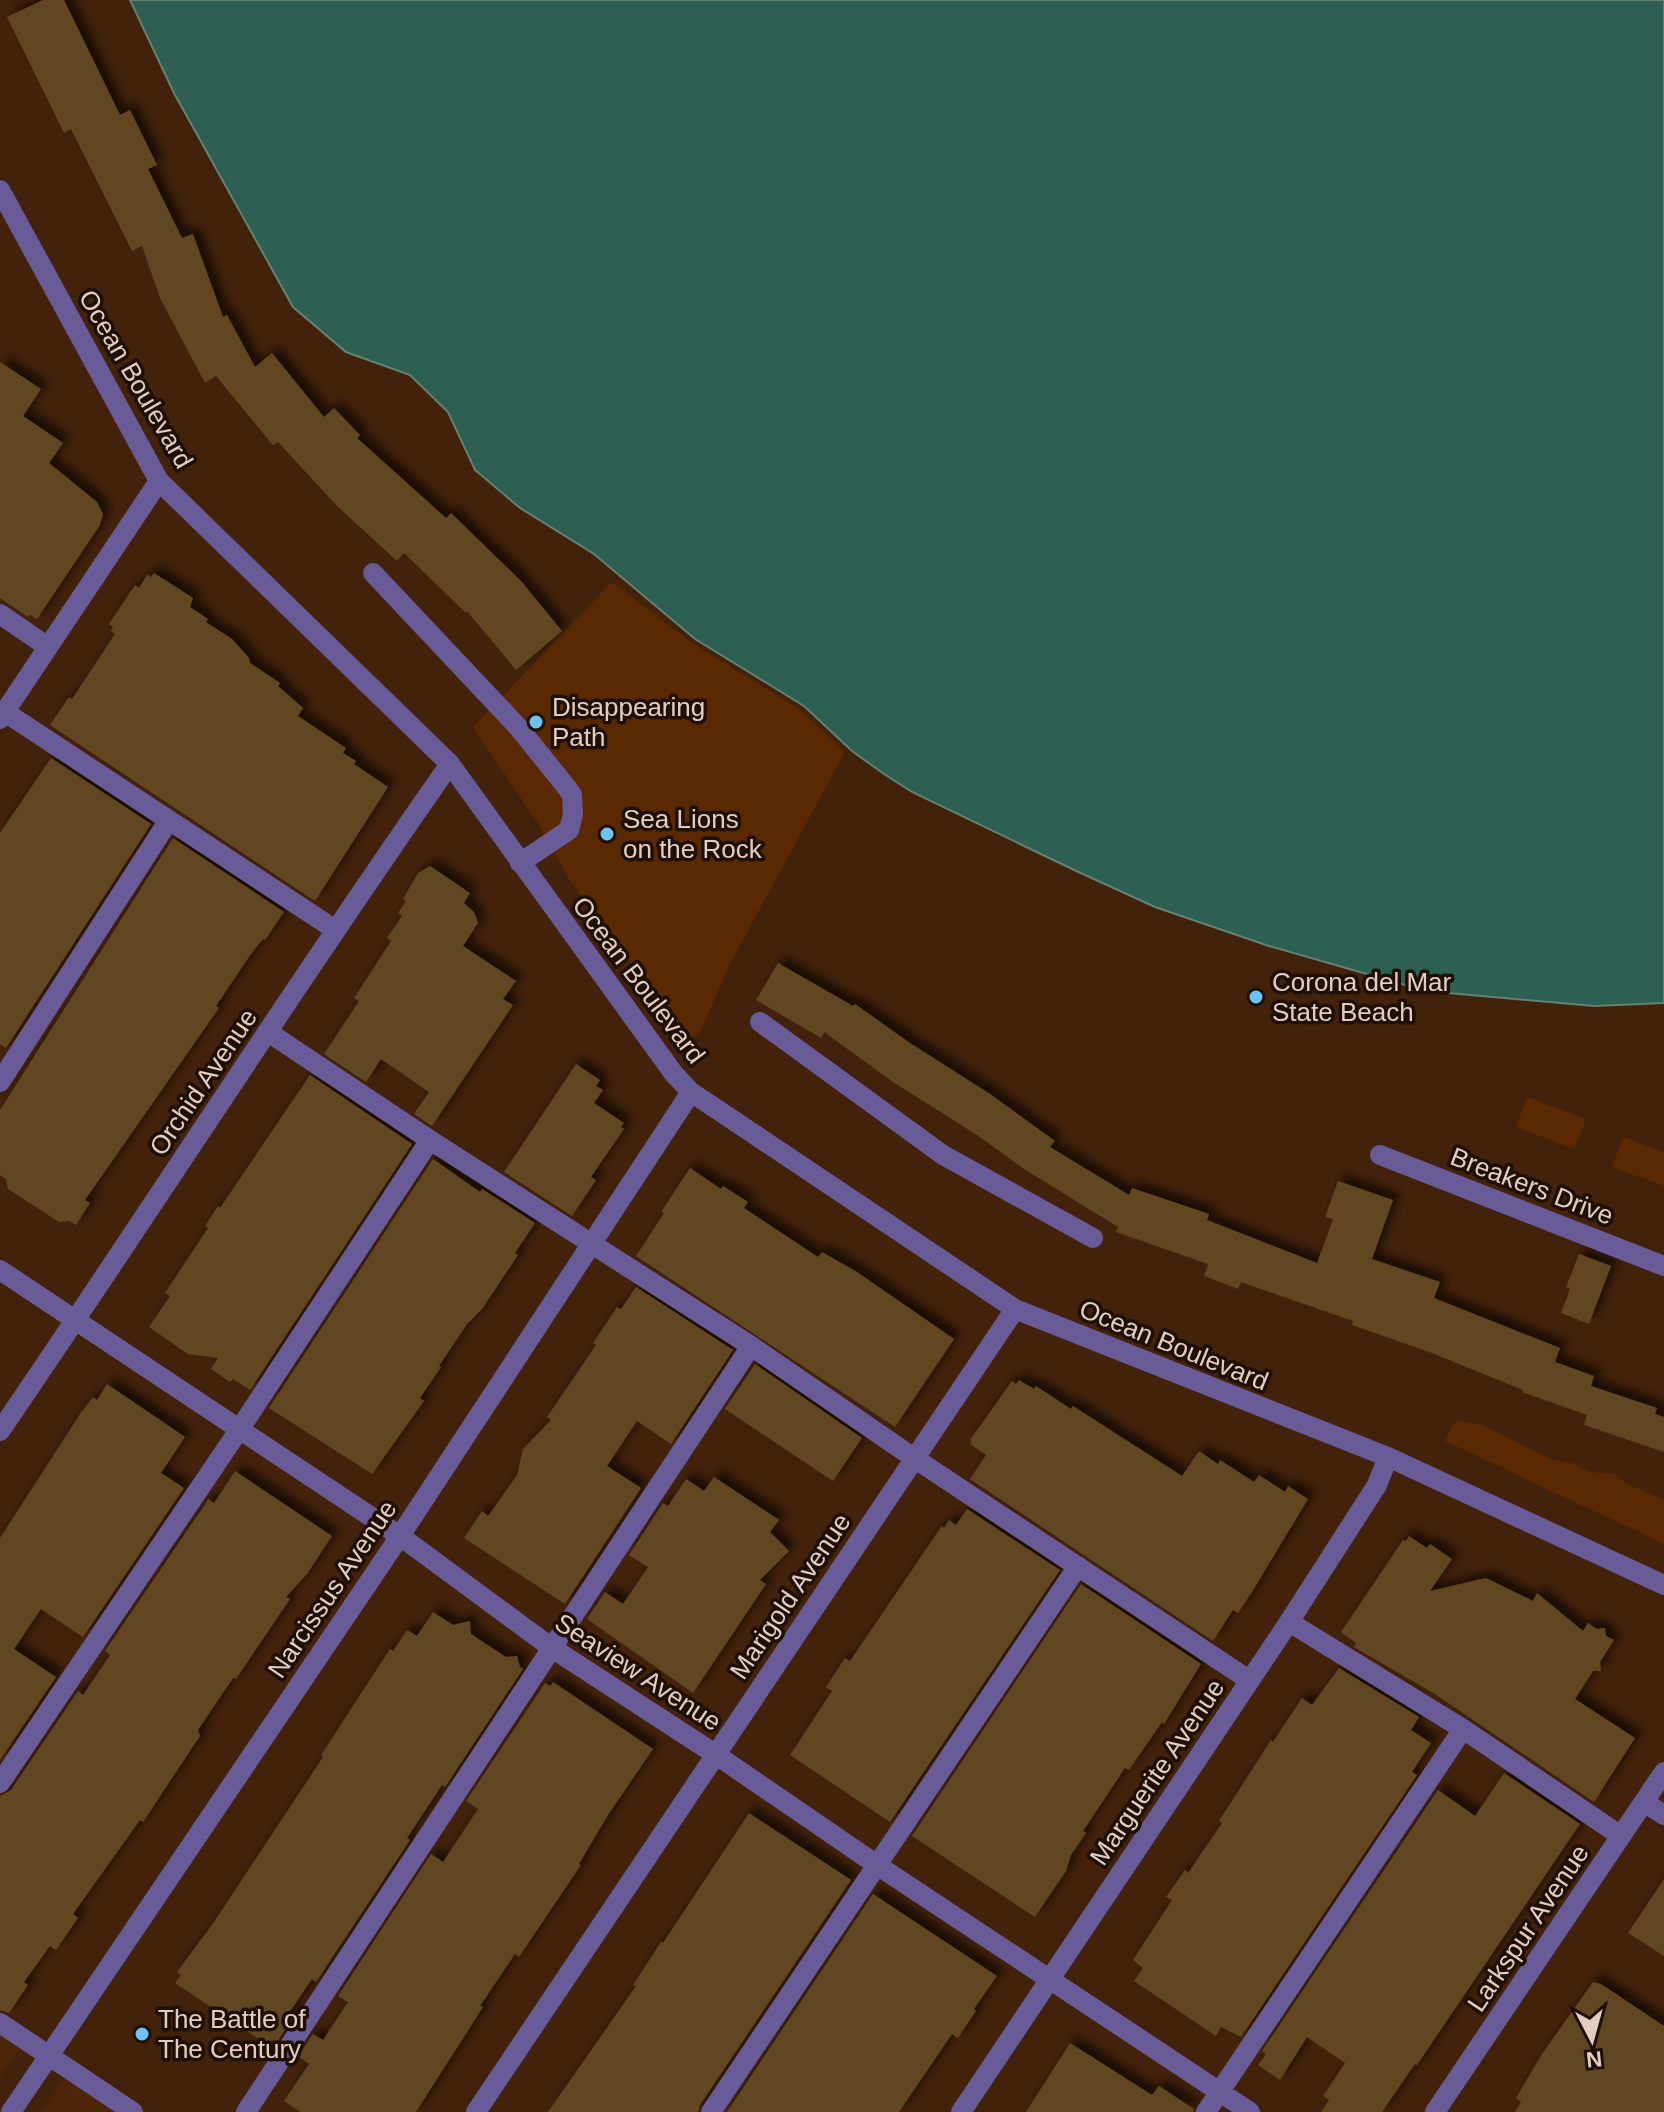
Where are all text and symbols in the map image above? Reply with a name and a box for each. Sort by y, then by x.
street label: Ocean Boulevard [73,285,199,473]
place label: Disappearing Path [552,692,705,752]
marker: Disappearing Path [527,713,545,731]
place label: Sea Lions on the Rock [623,804,763,864]
marker: Sea Lions on the Rock [598,825,616,843]
street label: Ocean Boulevard [567,891,711,1069]
place label: Corona del Mar State Beach [1272,967,1452,1027]
marker: Corona del Mar State Beach [1247,988,1265,1006]
street label: Orchid Avenue [143,1003,263,1161]
street label: Breakers Drive [1446,1141,1618,1231]
street label: Ocean Boulevard [1075,1293,1273,1397]
street label: Narcissus Avenue [262,1495,402,1683]
street label: Marigold Avenue [724,1508,856,1684]
street label: Seaview Avenue [549,1607,727,1737]
street label: Marguerite Avenue [1084,1673,1230,1871]
street label: Larkspur Avenue [1461,1839,1595,2017]
north arrow [1552,2000,1632,2080]
place label: The Battle of The Century [158,2004,306,2064]
marker: The Battle of The Century [133,2025,151,2043]
text: N [1585,2046,1603,2073]

